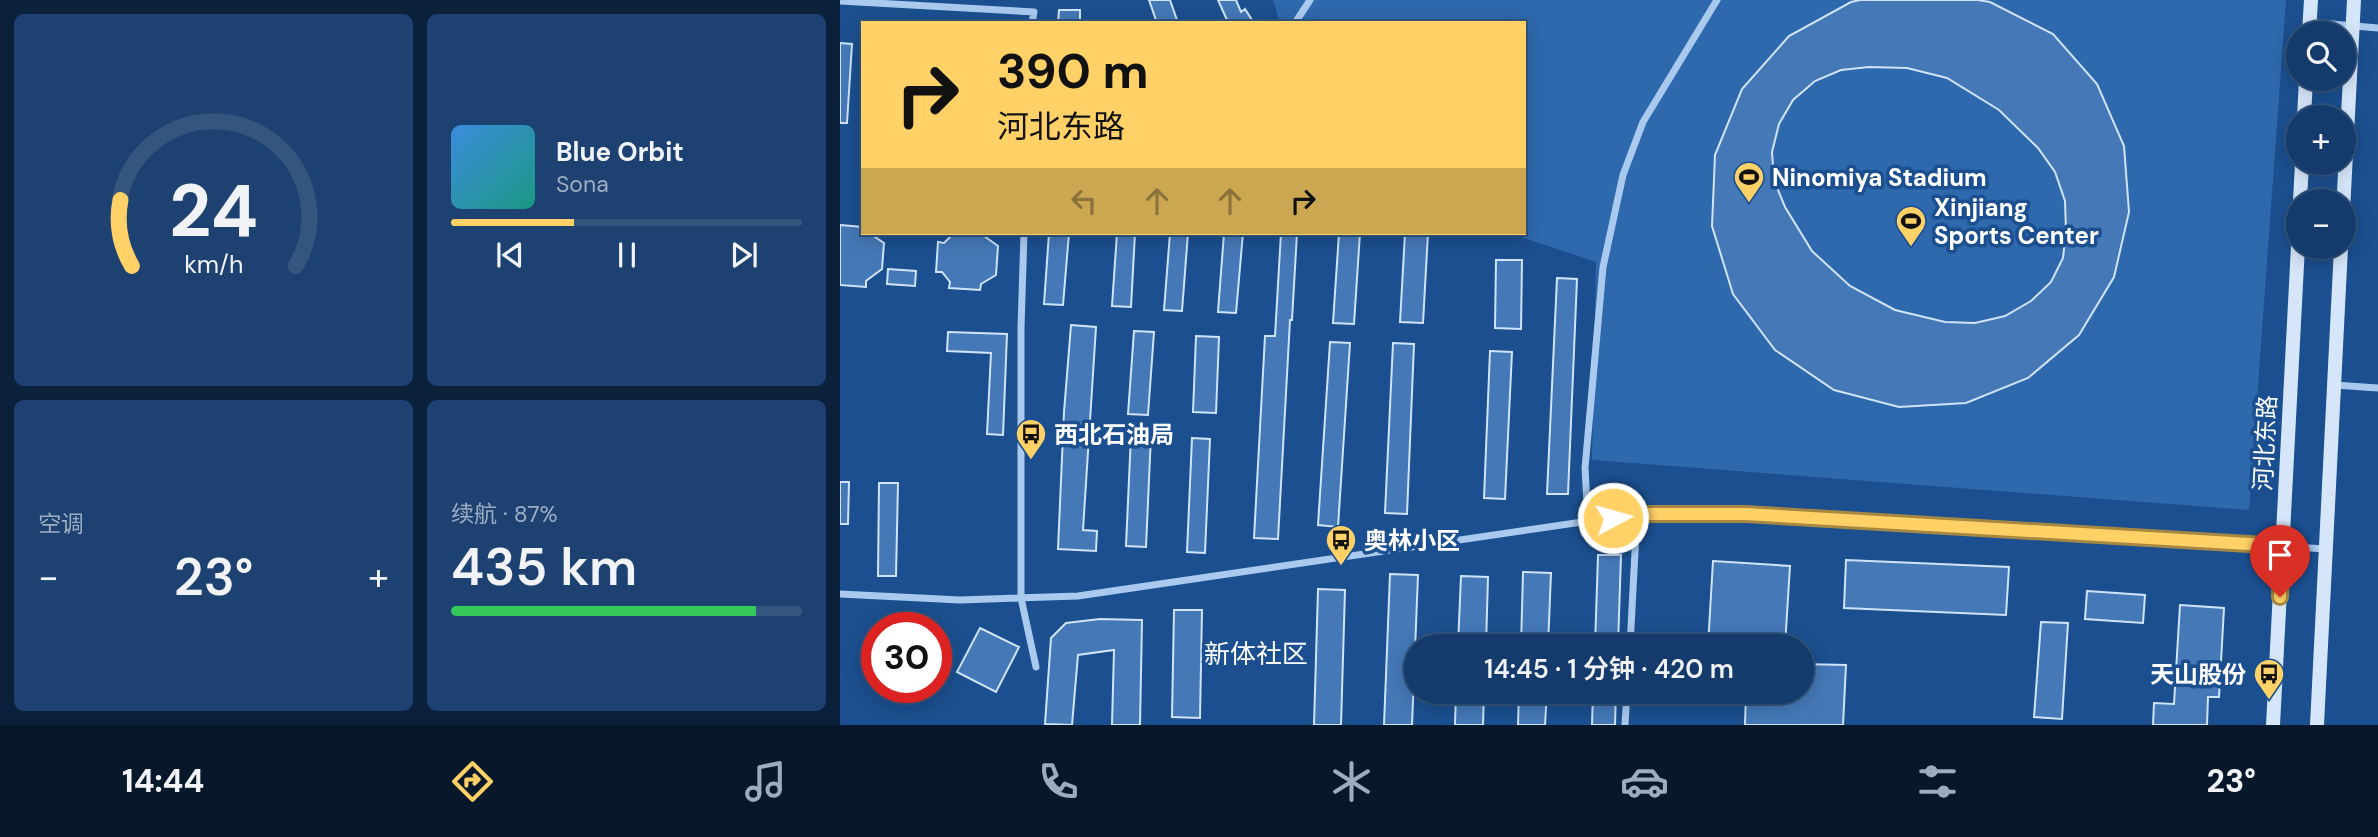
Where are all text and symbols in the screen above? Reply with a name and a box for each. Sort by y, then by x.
map controls [2286,21,2356,259]
button: search [2286,21,2356,91]
text: 390 m [997,39,1149,103]
icon: right [882,49,973,140]
button: + [2286,105,2356,175]
text: 河北东路 [997,106,1125,148]
text: Blue Orbit [556,135,684,169]
sports icon: Ninomiya Stadium [1732,160,1766,204]
place label: Ninomiya Stadium [1772,162,1987,193]
text: 24 [169,164,258,259]
text: Sona [556,169,609,199]
icon: left [1065,182,1103,220]
icon: ahead [1138,182,1176,220]
icon: ahead [1211,182,1249,220]
icon: right [1284,182,1322,220]
button: − [2286,189,2356,259]
place label: Xinjiang Sports Center [1934,192,2099,251]
sports icon: Xinjiang Sports Center [1894,204,1928,248]
icon: previous [491,236,529,274]
icon: pause [608,236,646,274]
icon: next [725,236,763,274]
text: km/h [184,248,243,281]
street label: 河北东路 [2247,394,2283,492]
bus stop icon: 西北石油局 [1014,417,1048,461]
place label: 西北石油局 [1054,419,1174,450]
position arrow [1576,481,1650,555]
text: 续航 · 87% [451,499,558,529]
text: 空调 [38,509,84,539]
bus stop icon: 奥林小区 [1324,523,1358,567]
place label: 奥林小区 [1364,525,1460,556]
pin [2250,525,2310,597]
text: 435 km [451,533,637,601]
icon: arrive [2261,536,2299,574]
text: 23° [174,543,253,611]
text: − [38,552,59,602]
text: + [368,552,389,602]
speed limit sign: 30 [861,612,952,703]
district label: 新体社区 [1204,637,1308,671]
text: 14:45 · 1 分钟 · 420 m [1484,652,1734,686]
bus stop icon: 天山股份 [2252,657,2286,701]
place label: 天山股份 [2150,659,2246,690]
icon: directions [448,757,497,806]
icon: music [741,757,790,806]
icon: phone [1034,757,1083,806]
icon: climate [1327,757,1376,806]
icon: car [1620,757,1669,806]
icon: filters [1913,757,1962,806]
text: 14:44 [122,760,204,802]
text: 23° [2207,760,2256,802]

